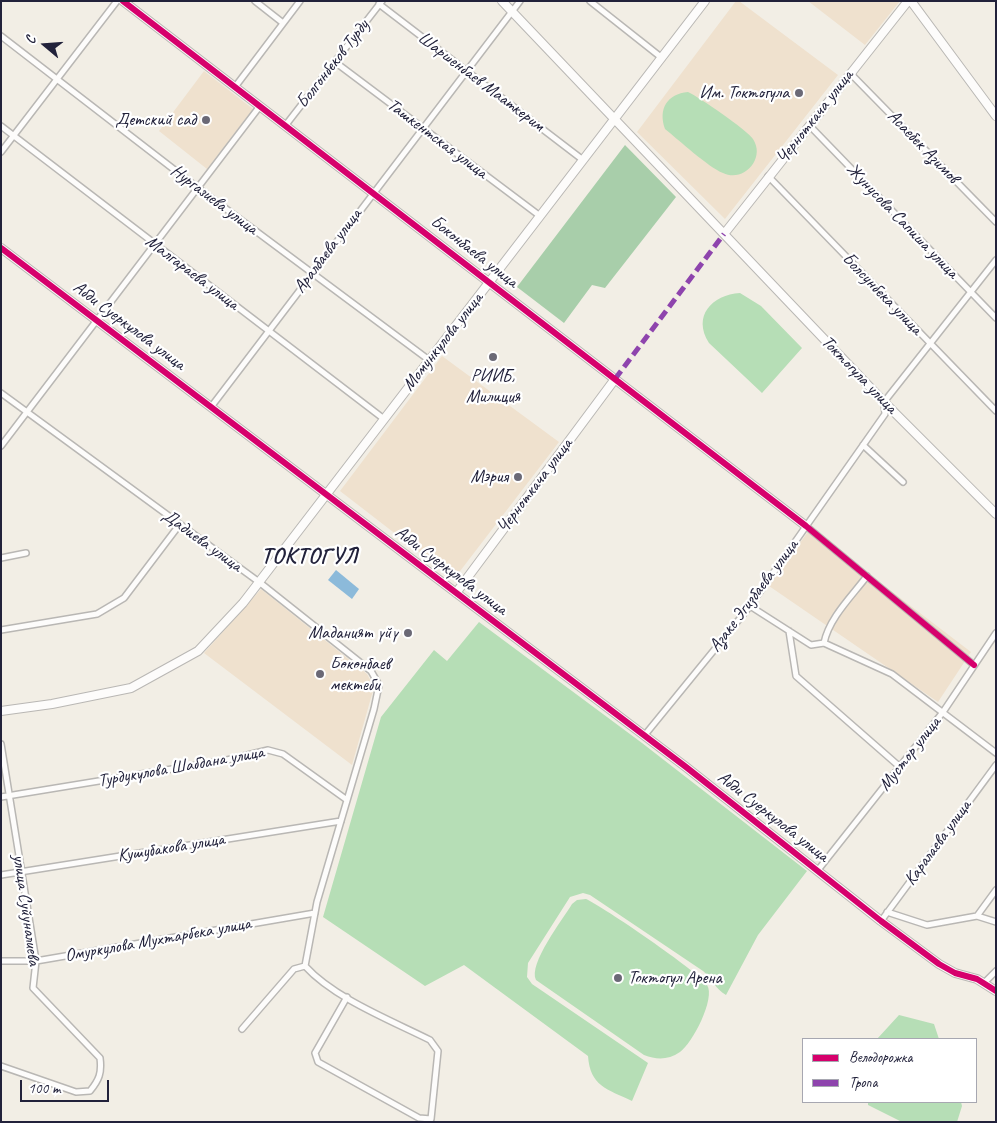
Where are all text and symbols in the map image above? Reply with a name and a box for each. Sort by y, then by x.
street label: Болгонбеков Турду [292,16,374,112]
north arrow [20,20,70,70]
street label: Шаршенбаев Мааткерим [413,27,549,137]
text: С [21,34,39,46]
street label: Черноткача улица [772,66,858,168]
place label: Им. Токтогула [699,82,789,104]
marker: Им. Токтогула [793,87,805,99]
street label: Ташкентская улица [383,94,491,184]
street label: Асаебек Азимов [883,106,963,188]
place label: Детский сад [115,109,196,131]
marker: Детский сад [200,114,212,126]
street label: Жунусова Сапиша улица [841,159,963,283]
street label: Нургазиева улица [166,160,262,240]
street label: Аралбаева улица [289,205,367,297]
street label: Боконбаева улица [426,211,522,293]
street label: Малгараева улица [141,231,243,315]
street label: Болсунбека улица [837,248,927,340]
street label: Абди Суеркулова улица [68,277,190,375]
street label: Момункулова улица [398,289,488,395]
street label: Токтогула улица [816,331,902,419]
marker: РИИБ, Милиция [487,351,499,363]
place label: РИИБ, Милиция [466,365,520,408]
street label: Черноткача улица [492,434,578,538]
place label: Мэрия [471,466,508,488]
marker: Мэрия [512,471,524,483]
street label: Дадиева улица [158,505,246,577]
street label: Абди Суеркулова улица [390,522,512,620]
street label: Азаке Эгизбаева улица [705,536,803,656]
district label: ТОКТОГУЛ [259,544,361,570]
place label: Маданият үйү [308,622,398,644]
marker: Маданият үйү [402,627,414,639]
place label: Бөкөнбаев мектеби [330,653,390,696]
marker: Бөкөнбаев мектеби [314,668,326,680]
street label: Мустор улица [874,713,946,795]
street label: Турдукулова Шабдана улица [96,742,266,792]
street label: Абди Суеркулова улица [713,767,833,867]
street label: Каралаева улица [900,796,976,890]
street label: Кушубакова улица [116,829,226,867]
street label: улица Суйуналиева [8,853,44,967]
street label: Омуркулова Мухтарбека улица [63,913,253,967]
place label: Токтогул Арена [628,967,722,989]
marker: Токтогул Арена [612,972,624,984]
legend [802,1038,977,1103]
text: Велодорожка [849,1048,912,1067]
scale bar [22,1070,111,1102]
text: Тропа [849,1073,877,1092]
text: 100 m [28,1079,60,1098]

